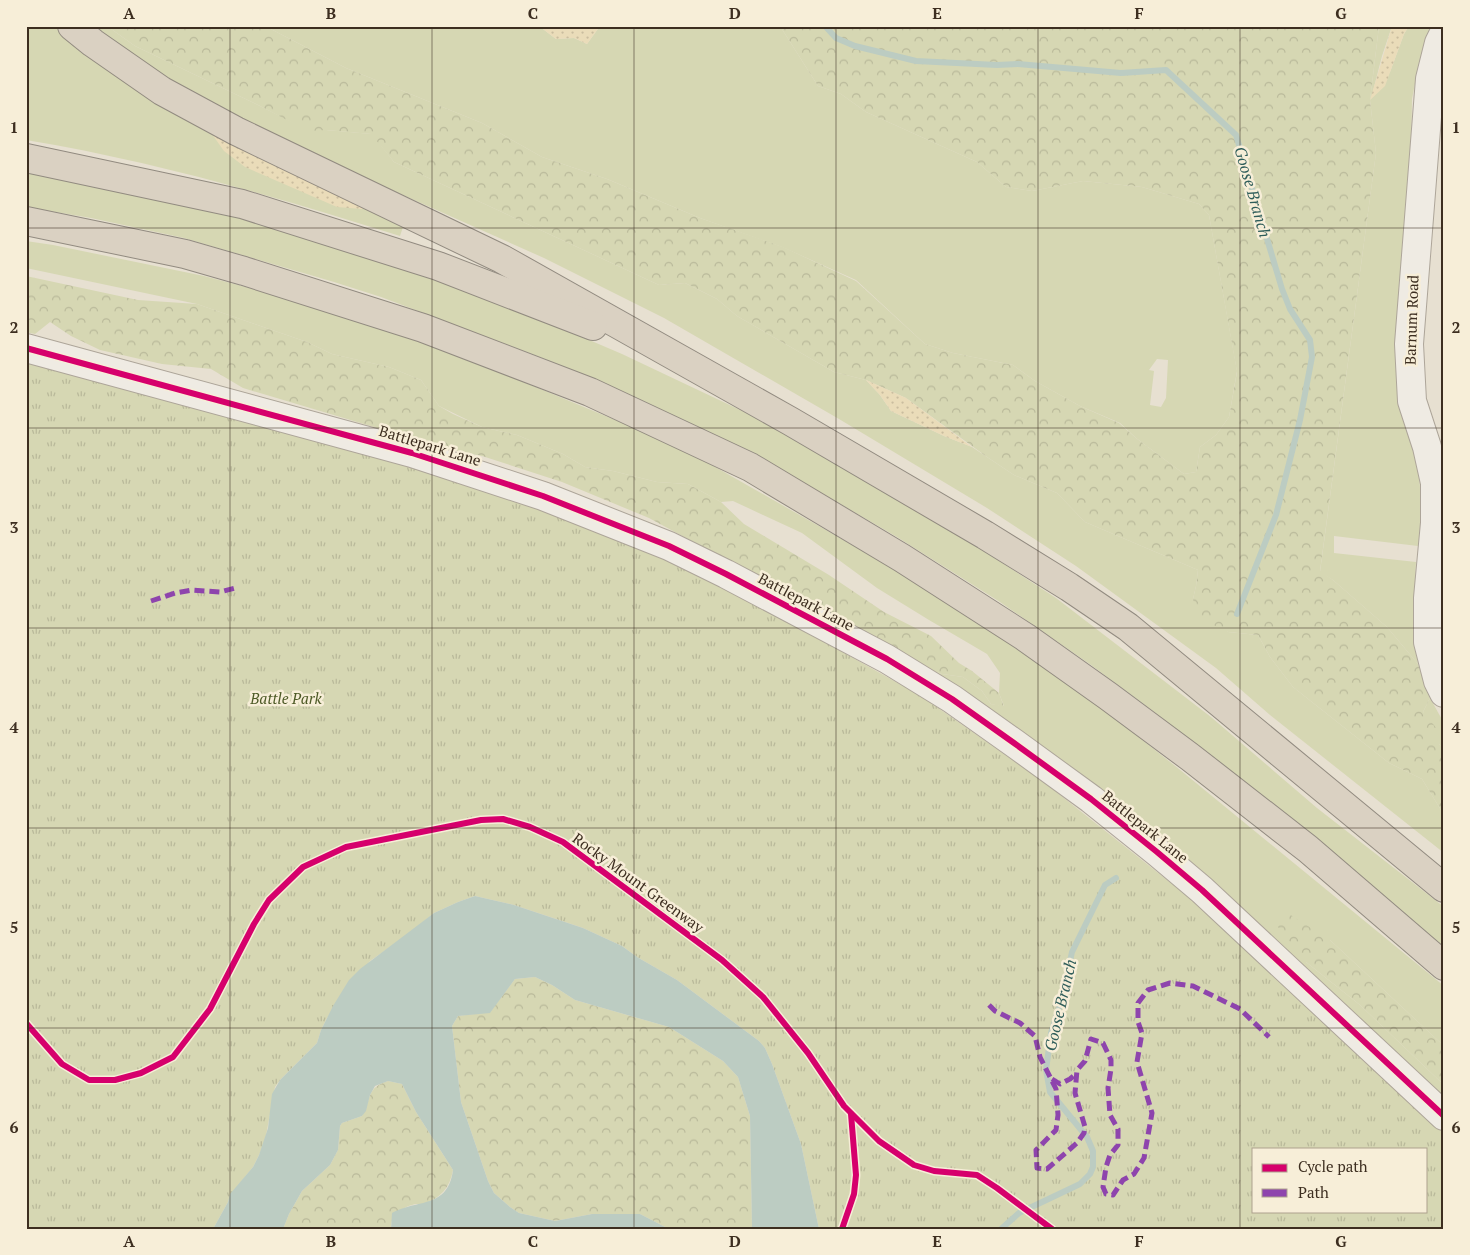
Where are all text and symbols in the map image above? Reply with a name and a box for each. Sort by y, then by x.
text: A [123,2,135,24]
text: B [326,2,336,24]
text: C [528,2,538,24]
text: D [729,2,741,24]
text: E [932,2,942,24]
text: F [1134,2,1144,24]
text: G [1335,2,1347,24]
text: 1 [9,116,19,138]
text: 1 [1451,116,1461,138]
water label: Goose Branch [1230,144,1276,240]
street label: Barnum Road [1399,275,1423,365]
text: 2 [9,316,19,338]
text: 2 [1451,316,1461,338]
street label: Battlepark Lane [377,420,484,470]
text: 3 [9,516,19,538]
text: 3 [1451,516,1461,538]
street label: Battlepark Lane [755,568,858,635]
park label: Battle Park [249,688,322,708]
text: 4 [9,716,19,738]
text: 4 [1451,716,1461,738]
street label: Battlepark Lane [1098,785,1193,867]
street label: Rocky Mount Greenway [569,828,709,937]
text: 5 [9,916,19,938]
text: 5 [1451,916,1461,938]
water label: Goose Branch [1039,957,1081,1053]
text: 6 [9,1116,19,1138]
text: 6 [1451,1116,1461,1138]
legend [1252,1148,1428,1212]
text: Cycle path [1298,1156,1368,1176]
text: Path [1298,1182,1329,1202]
text: A [123,1230,135,1252]
text: B [326,1230,336,1252]
text: C [528,1230,538,1252]
text: D [729,1230,741,1252]
text: E [932,1230,942,1252]
text: F [1134,1230,1144,1252]
text: G [1335,1230,1347,1252]

